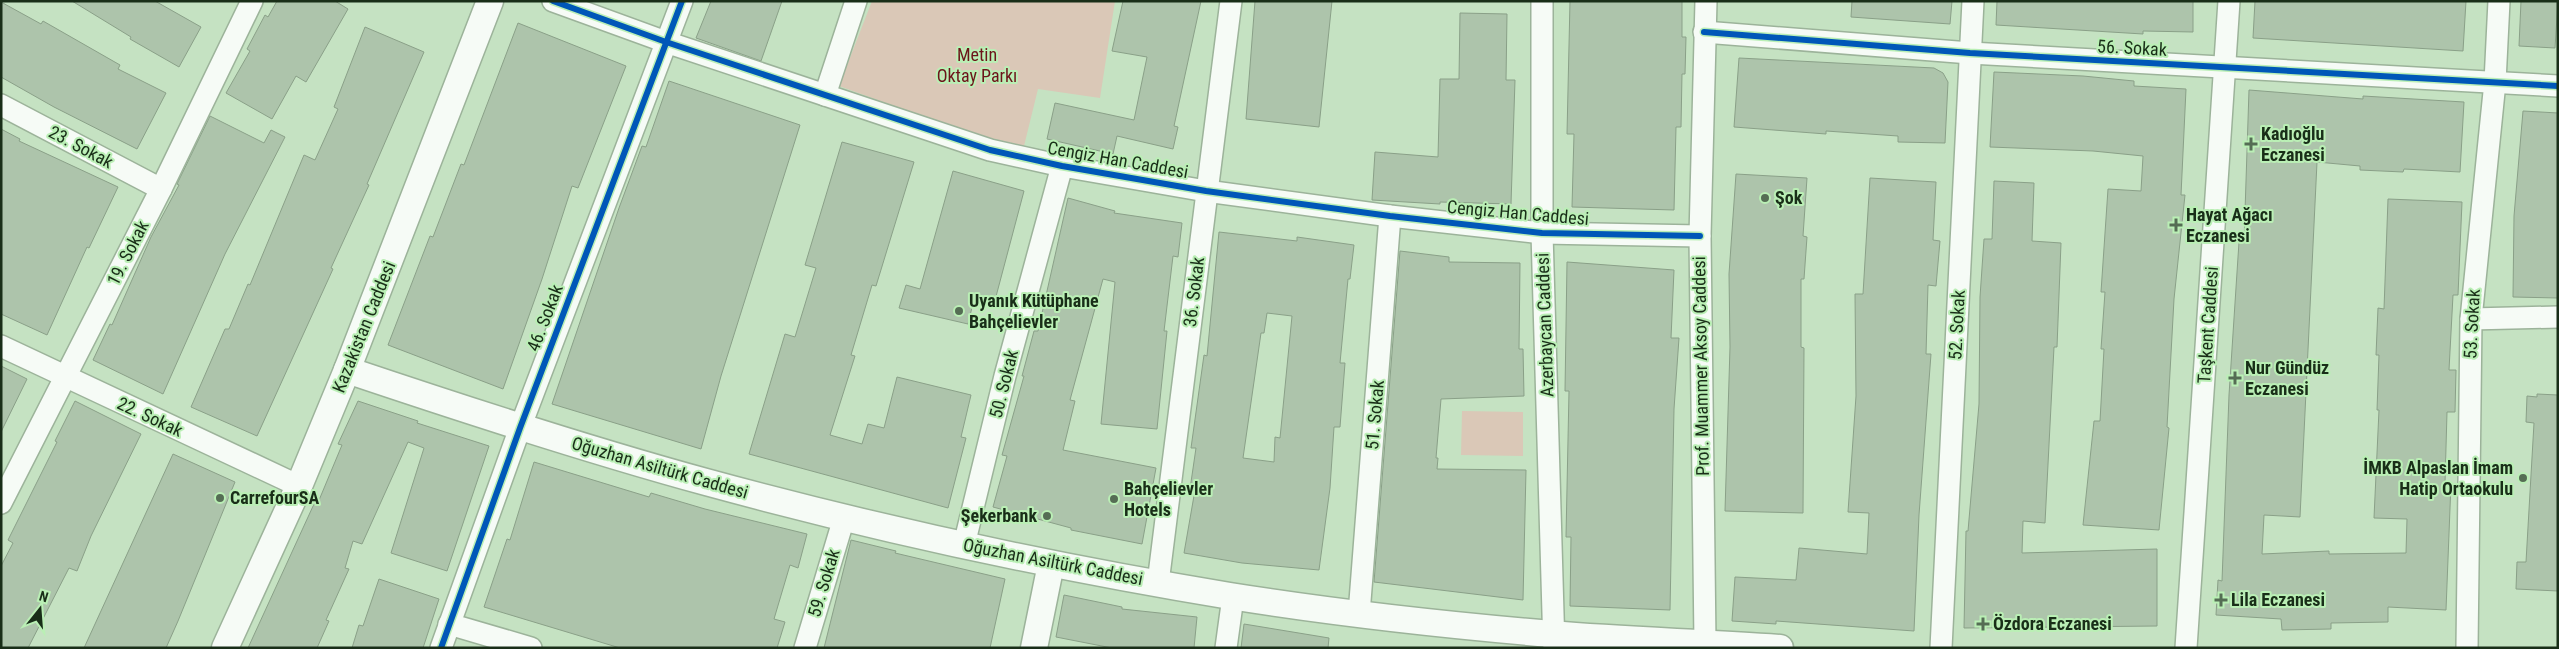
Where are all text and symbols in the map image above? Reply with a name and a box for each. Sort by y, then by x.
street label: 56. Sokak [2097,35,2167,60]
park label: Metin Oktay Parkı [937,44,1017,86]
street label: 23. Sokak [45,121,117,172]
place label: Kadıoğlu Eczanesi [2261,123,2325,165]
street label: Cengiz Han Caddesi [1046,137,1190,182]
marker: Kadıoğlu Eczanesi [2245,138,2257,150]
place label: Şok [1775,187,1803,208]
marker: Şok [1759,192,1771,204]
street label: Cengiz Han Caddesi [1446,196,1590,229]
place label: Hayat Ağacı Eczanesi [2186,204,2273,246]
street label: 19. Sokak [102,217,153,289]
marker: Hayat Ağacı Eczanesi [2170,219,2182,231]
street label: Azerbaycan Caddesi [1531,253,1558,397]
street label: 36. Sokak [1179,256,1208,328]
street label: Prof. Muammer Aksoy Caddesi [1688,256,1713,476]
street label: Kazakistan Caddesi [328,258,399,396]
street label: Taşkent Caddesi [2193,266,2222,384]
street label: 46. Sokak [522,281,567,354]
street label: 53. Sokak [2459,289,2484,359]
place label: Uyanık Kütüphane Bahçelievler [969,290,1099,332]
street label: 52. Sokak [1944,290,1969,360]
marker: Uyanık Kütüphane Bahçelievler [953,305,965,317]
street label: 50. Sokak [985,347,1022,420]
place label: Nur Gündüz Eczanesi [2245,357,2329,399]
marker: Nur Gündüz Eczanesi [2229,372,2241,384]
street label: 51. Sokak [1361,379,1388,451]
street label: 22. Sokak [114,392,186,441]
street label: Oğuzhan Asiltürk Caddesi [570,432,751,503]
place label: İMKB Alpaslan İmam Hatip Ortaokulu [2363,457,2513,499]
marker: İMKB Alpaslan İmam Hatip Ortaokulu [2517,472,2529,484]
place label: Bahçelievler Hotels [1124,478,1213,520]
place label: CarrefourSA [230,487,319,508]
marker: CarrefourSA [214,492,226,504]
marker: Bahçelievler Hotels [1108,493,1120,505]
place label: Şekerbank [961,505,1037,526]
marker: Şekerbank [1041,510,1053,522]
street label: Oğuzhan Asiltürk Caddesi [962,534,1145,589]
street label: 59. Sokak [803,546,844,619]
north arrow [15,584,65,634]
text: N [37,588,50,605]
place label: Lila Eczanesi [2231,589,2325,610]
marker: Lila Eczanesi [2215,594,2227,606]
place label: Özdora Eczanesi [1993,613,2112,634]
marker: Özdora Eczanesi [1977,618,1989,630]

